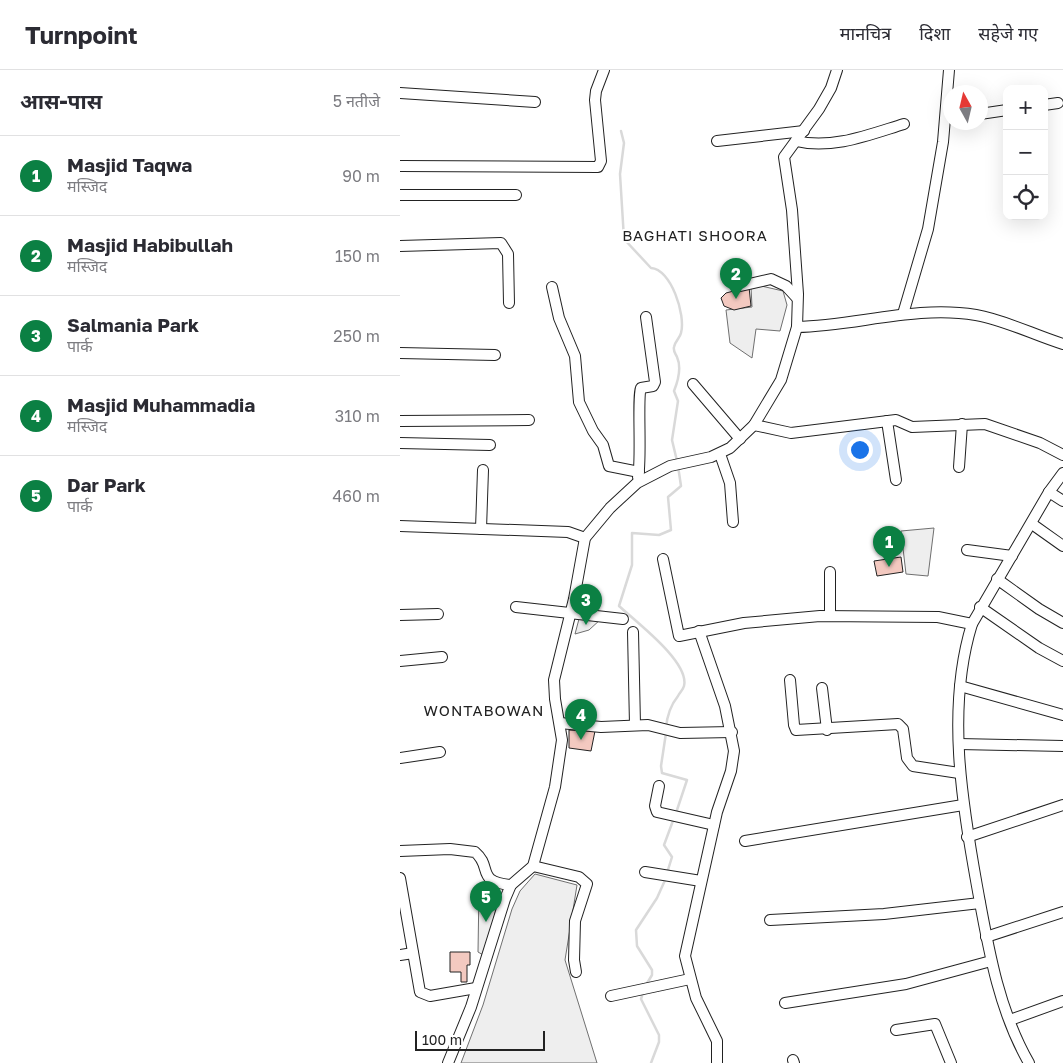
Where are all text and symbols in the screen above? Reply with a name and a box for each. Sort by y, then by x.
text: Turnpoint [25,20,138,49]
text: मानचित्र [840,22,891,44]
text: दिशा [919,22,950,44]
text: सहेजे गए [978,22,1038,44]
north arrow [943,85,988,130]
map controls [1003,85,1048,220]
button: + [1003,85,1048,130]
text: आस-पास [20,88,102,114]
text: 5 नतीजे [333,91,380,111]
button: − [1003,130,1048,175]
text: Masjid Taqwa [67,153,192,176]
text: 1 [32,166,40,186]
text: 90 m [342,166,380,186]
button: locate [1003,175,1048,220]
text: मस्जिद [67,176,107,196]
district label: BAGHATI SHOORA [622,226,768,244]
text: Masjid Habibullah [67,233,233,256]
text: 2 [31,246,41,266]
text: 150 m [335,246,380,266]
text: मस्जिद [67,256,107,276]
pin: 2 [720,258,752,299]
text: Salmania Park [67,313,199,336]
text: 3 [31,326,41,346]
text: 250 m [333,326,380,346]
text: पार्क [67,336,93,356]
text: Masjid Muhammadia [67,393,255,416]
text: 4 [31,406,41,426]
text: 310 m [335,406,380,426]
text: मस्जिद [67,416,107,436]
your location [847,437,873,463]
text: Dar Park [67,473,146,496]
text: 5 [31,486,41,506]
text: 460 m [332,486,380,506]
text: पार्क [67,496,93,516]
pin: 1 [873,526,905,567]
pin: 3 [570,584,602,625]
pin: 4 [565,699,597,740]
district label: WONTABOWAN [424,701,544,719]
pin: 5 [470,881,502,922]
scale bar [415,1028,545,1051]
text: 100 m [422,1031,462,1048]

